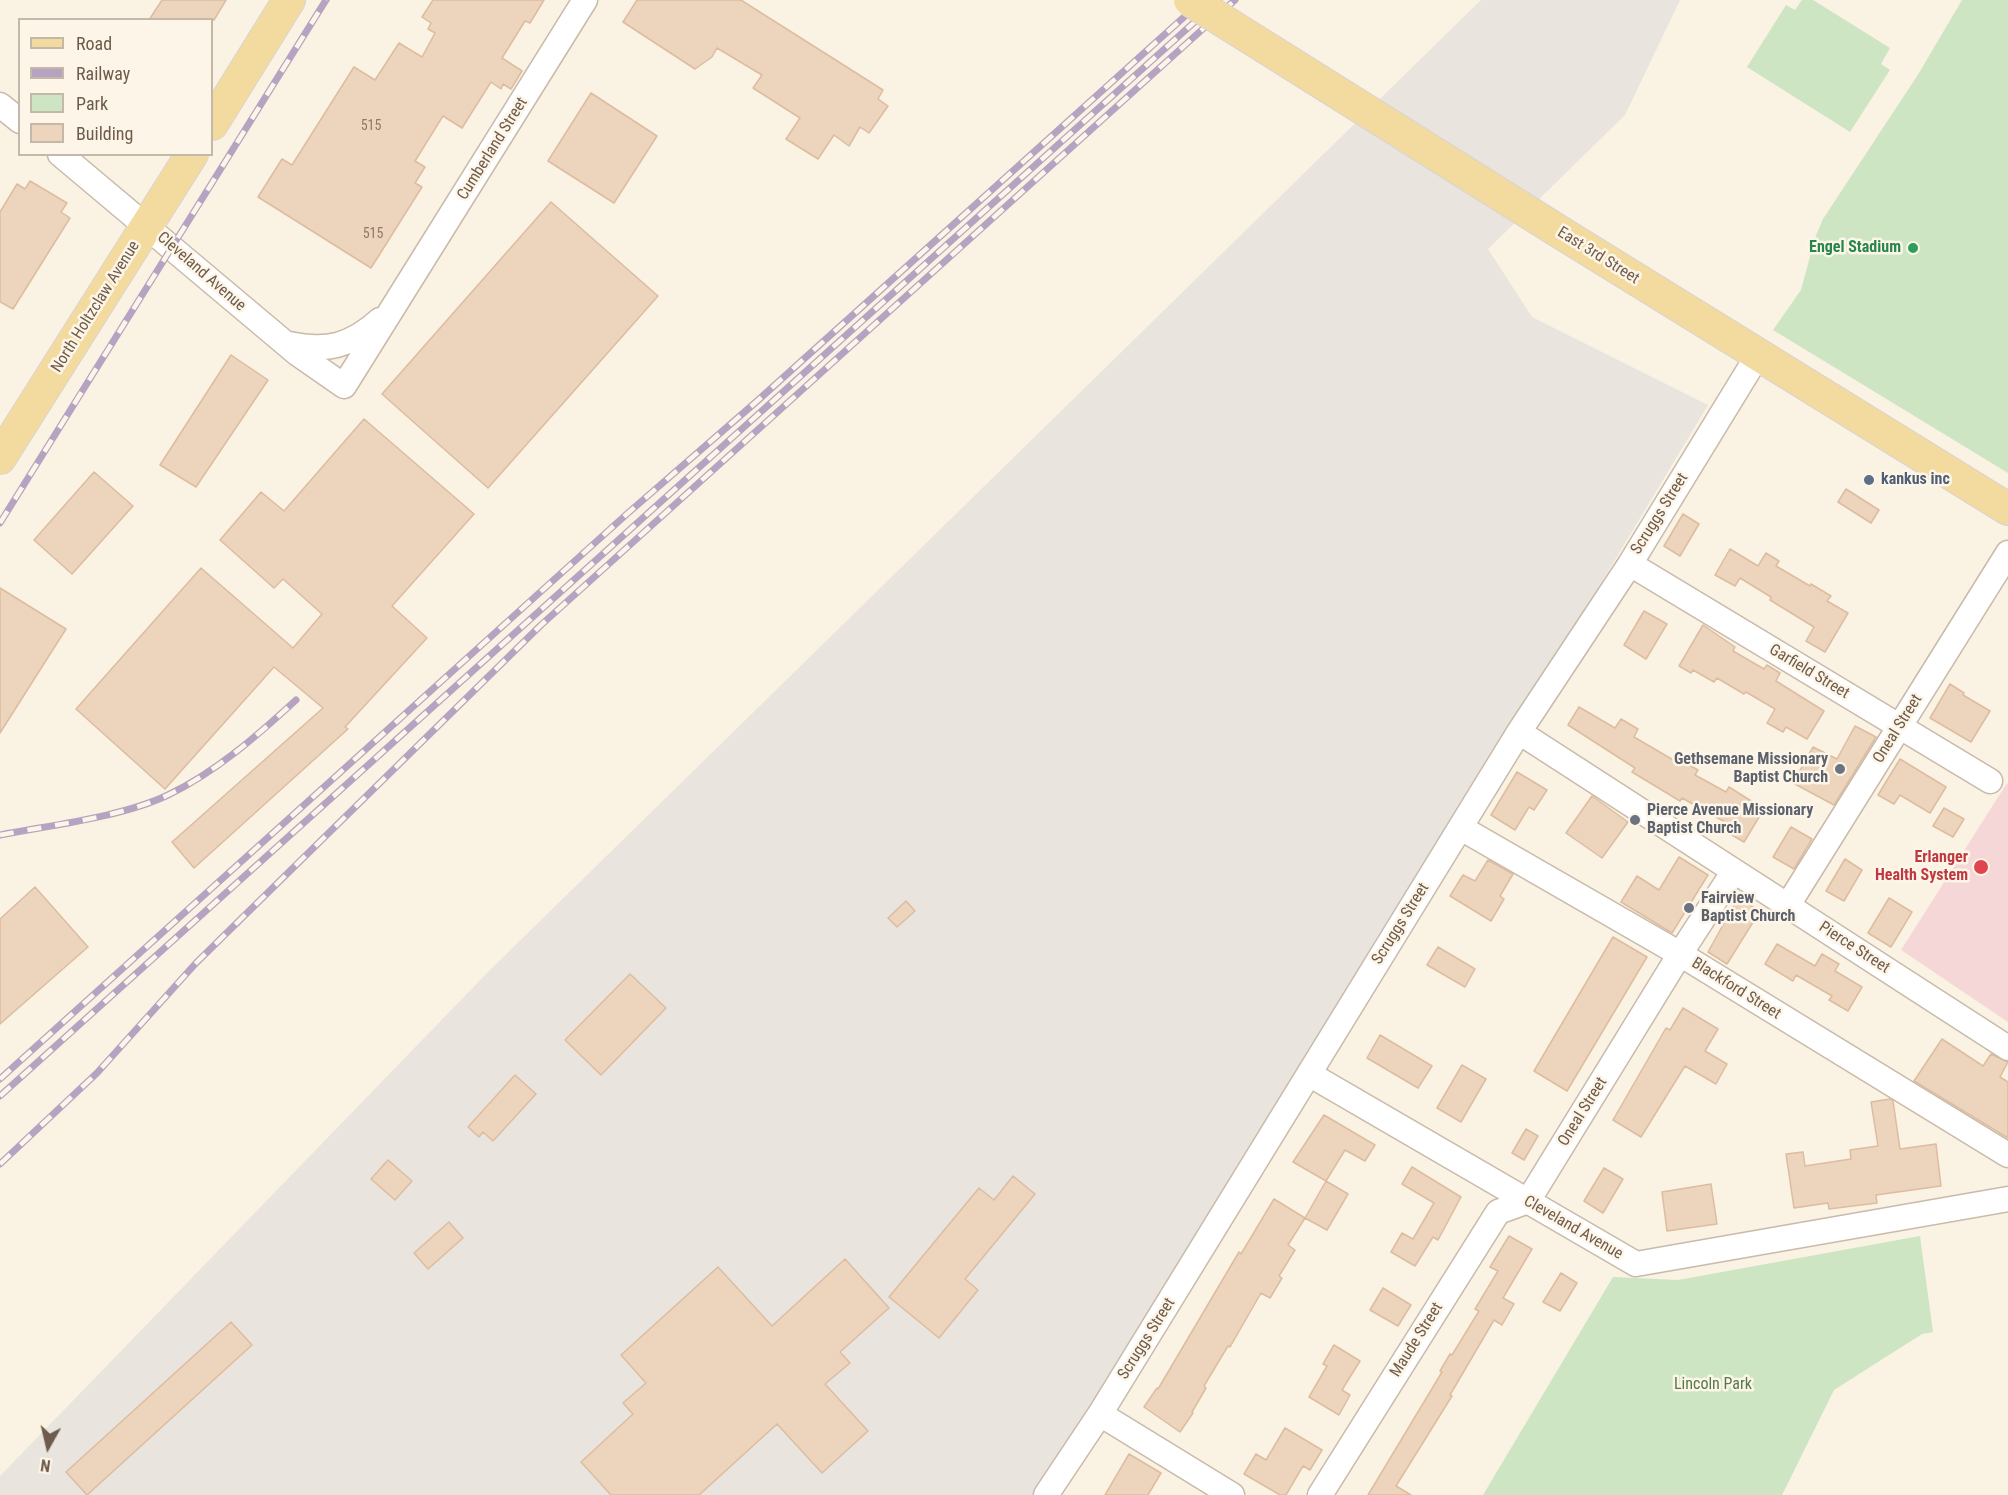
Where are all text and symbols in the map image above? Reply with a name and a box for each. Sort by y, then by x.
legend [18,18,213,156]
text: Road [76,33,112,54]
text: Railway [76,63,130,84]
text: Park [76,93,108,114]
street label: Cumberland Street [454,94,532,204]
house number: 515 [361,118,381,134]
text: Building [76,123,133,144]
street label: East 3rd Street [1553,223,1643,289]
house number: 515 [363,226,383,242]
street label: Cleveland Avenue [153,228,249,316]
street label: North Holtzclaw Avenue [48,238,144,376]
place label: Engel Stadium [1809,238,1901,258]
marker: Engel Stadium [1906,241,1920,255]
street label: Scruggs Street [1627,470,1693,558]
place label: kankus inc [1881,470,1950,490]
marker: kankus inc [1862,473,1876,487]
street label: Garfield Street [1765,641,1853,703]
street label: Oneal Street [1869,691,1927,767]
place label: Gethsemane Missionary Baptist Church [1674,750,1828,788]
marker: Gethsemane Missionary Baptist Church [1833,762,1847,776]
place label: Pierce Avenue Missionary Baptist Church [1647,801,1813,839]
marker: Pierce Avenue Missionary Baptist Church [1628,813,1642,827]
place label: Erlanger Health System [1875,848,1968,886]
marker: Erlanger Health System [1972,858,1990,876]
street label: Scruggs Street [1368,880,1434,968]
place label: Fairview Baptist Church [1701,889,1795,927]
marker: Fairview Baptist Church [1682,901,1696,915]
street label: Pierce Street [1815,918,1893,978]
street label: Blackford Street [1688,954,1784,1024]
street label: Oneal Street [1554,1074,1612,1150]
street label: Cleveland Avenue [1520,1192,1626,1264]
street label: Scruggs Street [1114,1295,1180,1383]
street label: Maude Street [1387,1299,1447,1381]
park label: Lincoln Park [1674,1375,1752,1395]
north arrow [18,1417,78,1477]
text: N [39,1455,52,1475]

